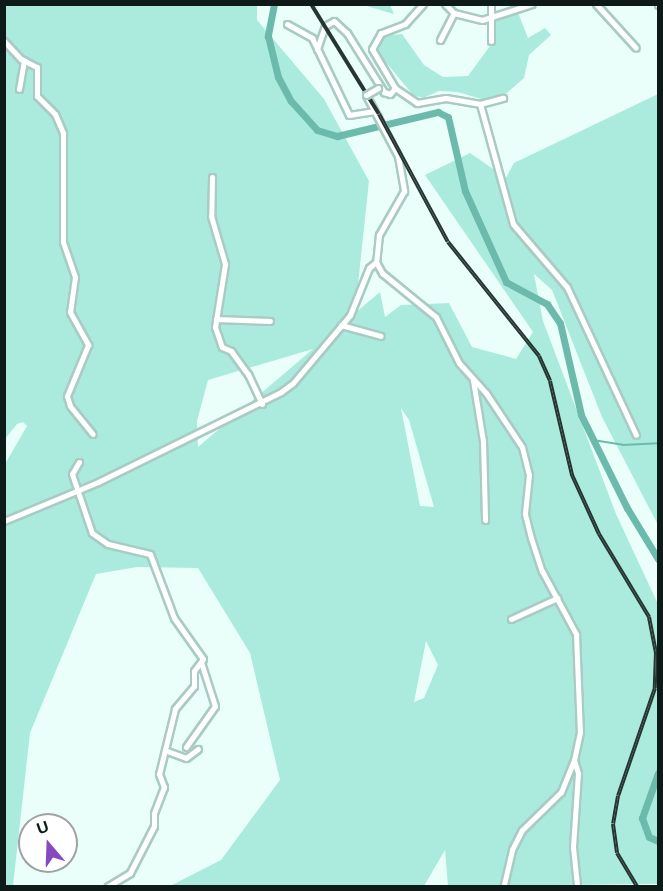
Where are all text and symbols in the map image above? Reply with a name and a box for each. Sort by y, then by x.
north arrow [18,813,78,873]
text: U [34,817,51,837]

